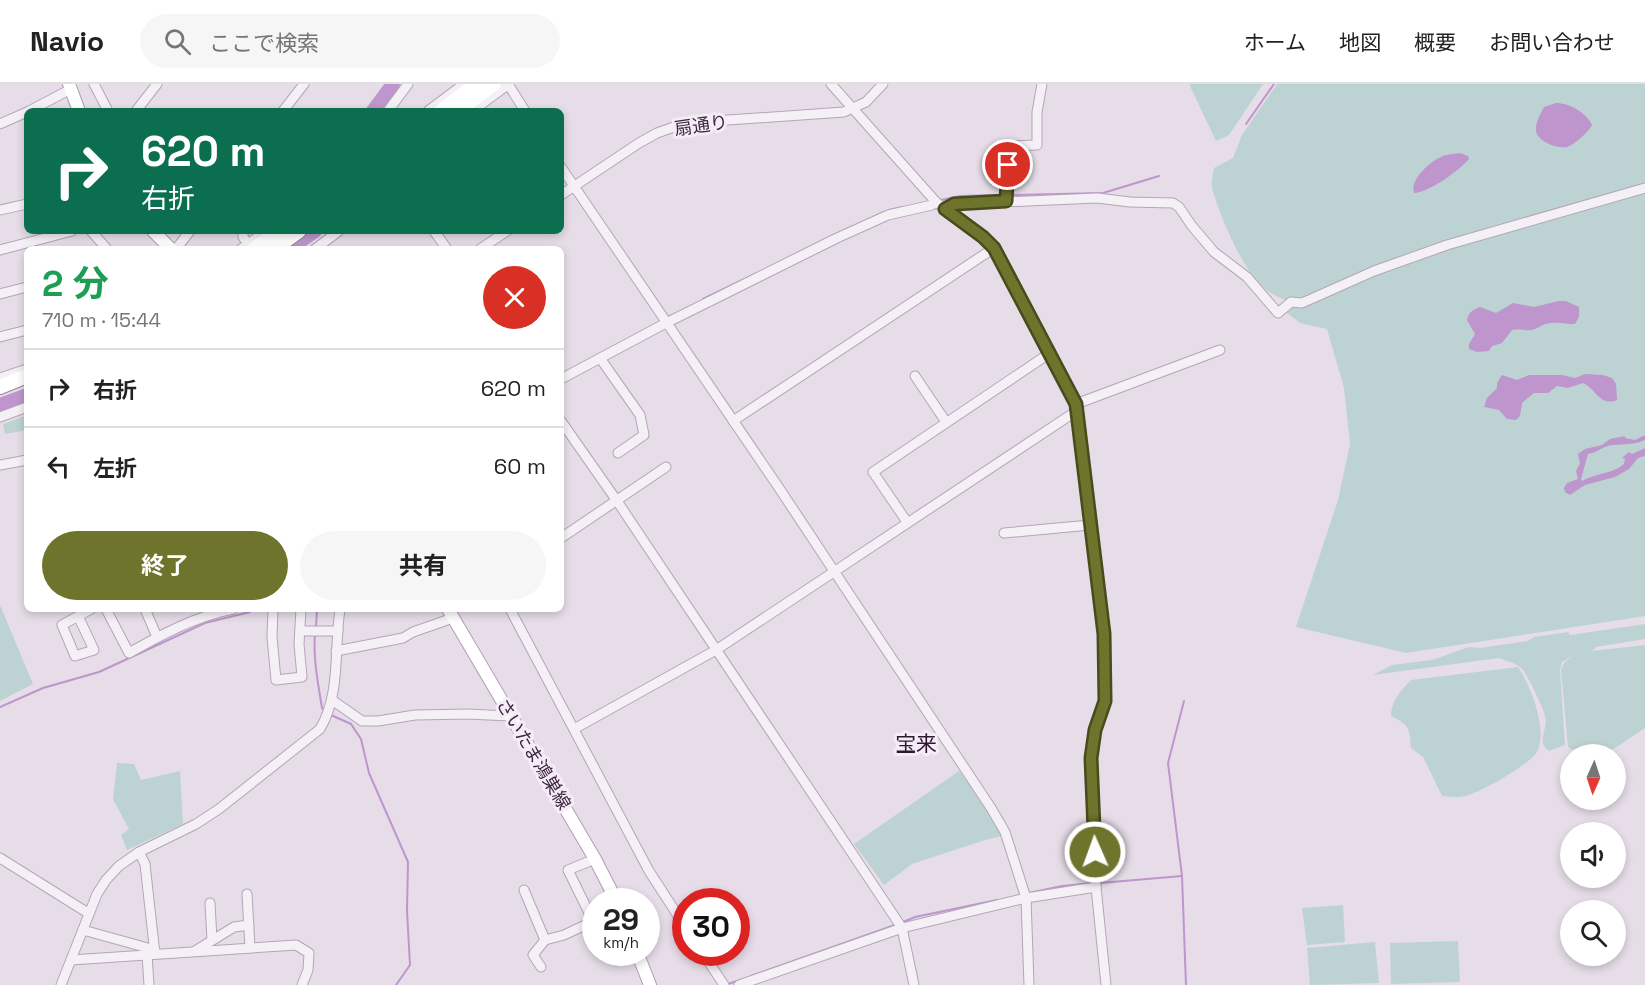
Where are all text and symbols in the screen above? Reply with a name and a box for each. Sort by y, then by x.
search box [140,14,560,68]
text: Navio [30,23,104,59]
icon: search [161,25,194,58]
text: ここで検索 [209,29,319,57]
text: ホーム [1244,29,1306,56]
text: 地図 [1339,29,1381,56]
text: 概要 [1414,29,1456,56]
text: お問い合わせ [1489,29,1615,56]
street label: 扇通り [673,110,729,140]
text: 620 m [141,125,266,178]
icon: right [42,132,120,210]
pin [982,139,1033,190]
icon: arrive [991,148,1024,181]
text: 右折 [141,181,195,216]
text: 2 分 [42,261,109,307]
button: close [483,266,546,329]
text: 710 m · 15:44 [42,307,161,333]
icon: right [42,372,75,405]
text: 620 m [481,374,546,402]
text: 右折 [93,376,137,404]
icon: left [42,450,75,483]
text: 60 m [494,452,546,480]
text: 左折 [93,454,137,482]
button: 終了 [42,531,288,600]
button: 共有 [300,531,546,600]
street label: さいたま鴻巣線 [492,694,576,814]
district label: 宝来 [895,730,937,757]
north arrow [1560,744,1626,810]
map controls [1560,744,1626,966]
position arrow [1063,820,1127,884]
button: sound [1560,822,1626,888]
speed limit sign: 30 [672,888,750,966]
text: 29 [603,900,639,939]
button: search [1560,900,1626,966]
text: km/h [603,933,639,952]

